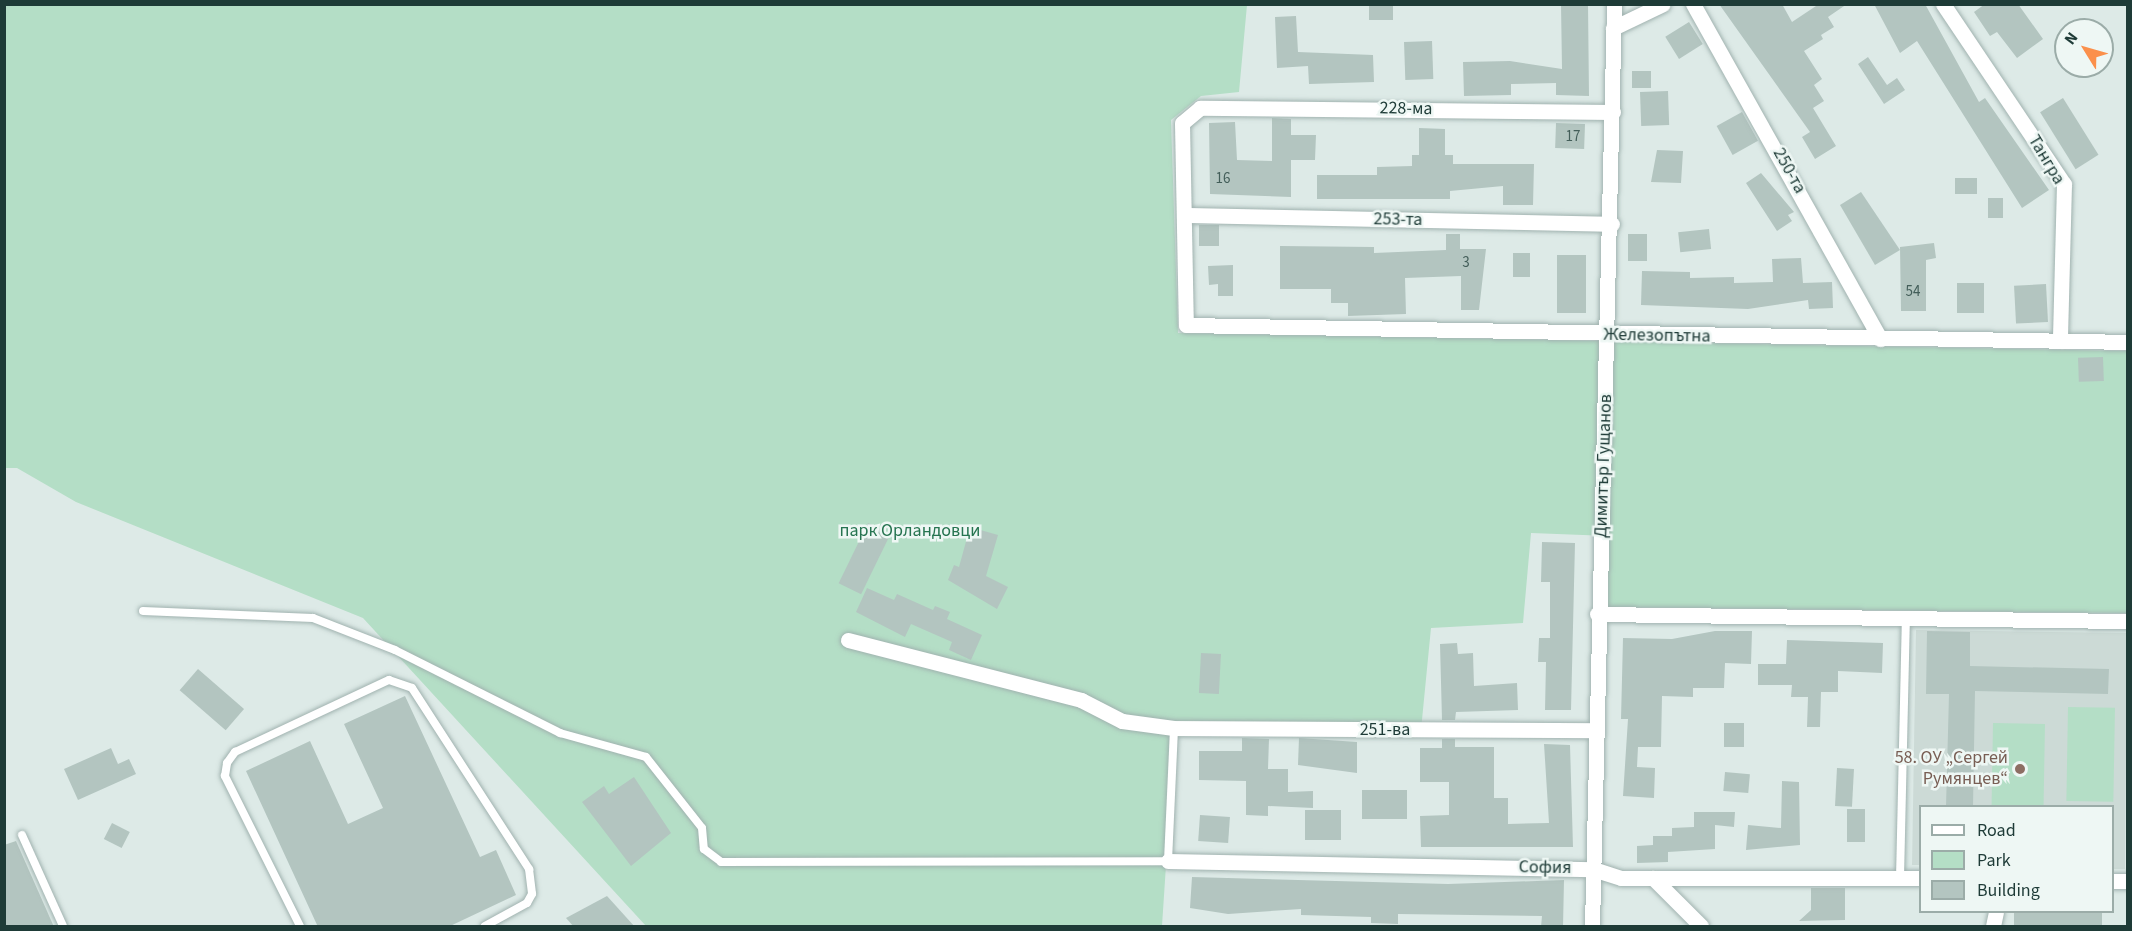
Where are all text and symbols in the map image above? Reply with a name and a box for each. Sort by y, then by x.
north arrow [2054,18,2114,78]
text: N [2059,28,2083,49]
street label: 228-ма [1379,98,1433,120]
house number: 17 [1566,128,1580,146]
street label: Тангра [2023,131,2069,189]
street label: 250-та [1768,144,1810,198]
house number: 16 [1216,170,1230,188]
street label: 253-та [1373,209,1423,231]
house number: 3 [1462,254,1470,272]
house number: 54 [1906,283,1920,301]
street label: Железопътна [1603,324,1711,348]
street label: Димитър Гущанов [1591,394,1617,538]
park label: парк Орландовци [840,520,980,542]
street label: 251-ва [1360,719,1410,741]
place label: 58. ОУ „Сергей Румянцев“ [1895,748,2008,790]
marker: 58. ОУ „Сергей Румянцев“ [2013,762,2027,776]
legend [1919,805,2114,913]
text: Road [1977,818,2016,843]
text: Park [1977,848,2011,873]
street label: София [1518,857,1572,879]
text: Building [1977,878,2040,903]

